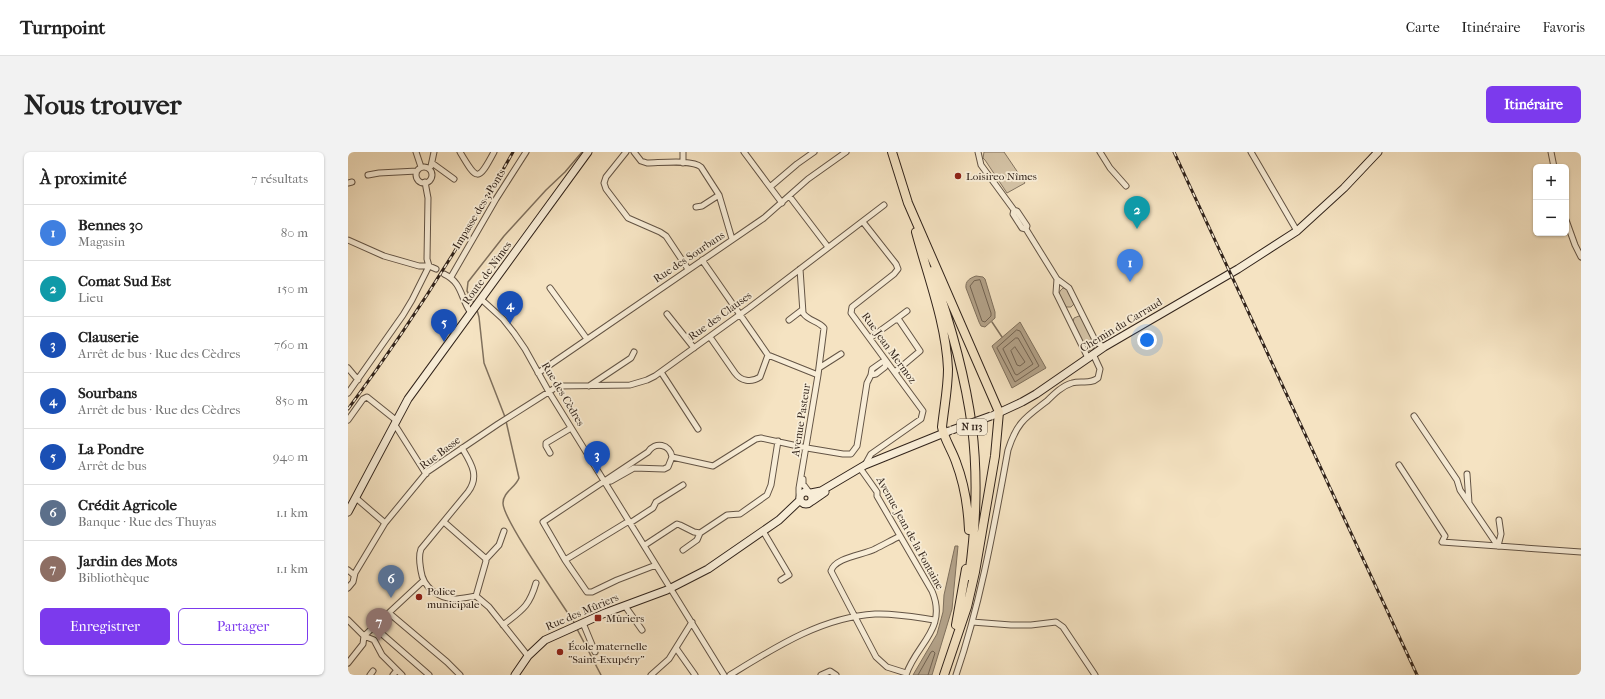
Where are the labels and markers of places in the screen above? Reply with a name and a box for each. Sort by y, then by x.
place label: Loisireo Nîmes [966,170,1037,183]
marker: Loisireo Nîmes [953,171,963,181]
pin: 2 [1124,196,1150,229]
pin: 1 [1117,249,1143,282]
pin: 4 [497,291,523,324]
pin: 5 [431,309,457,342]
pin: 3 [584,441,610,474]
pin: 6 [378,565,404,598]
place label: Police municipale [427,585,480,611]
marker: Police municipale [414,592,424,602]
pin: 7 [366,608,392,641]
place label: Mûriers [606,612,644,625]
marker: Mûriers [593,613,603,623]
place label: École maternelle "Saint-Exupéry" [568,640,648,666]
marker: École maternelle "Saint-Exupéry" [555,647,565,657]

